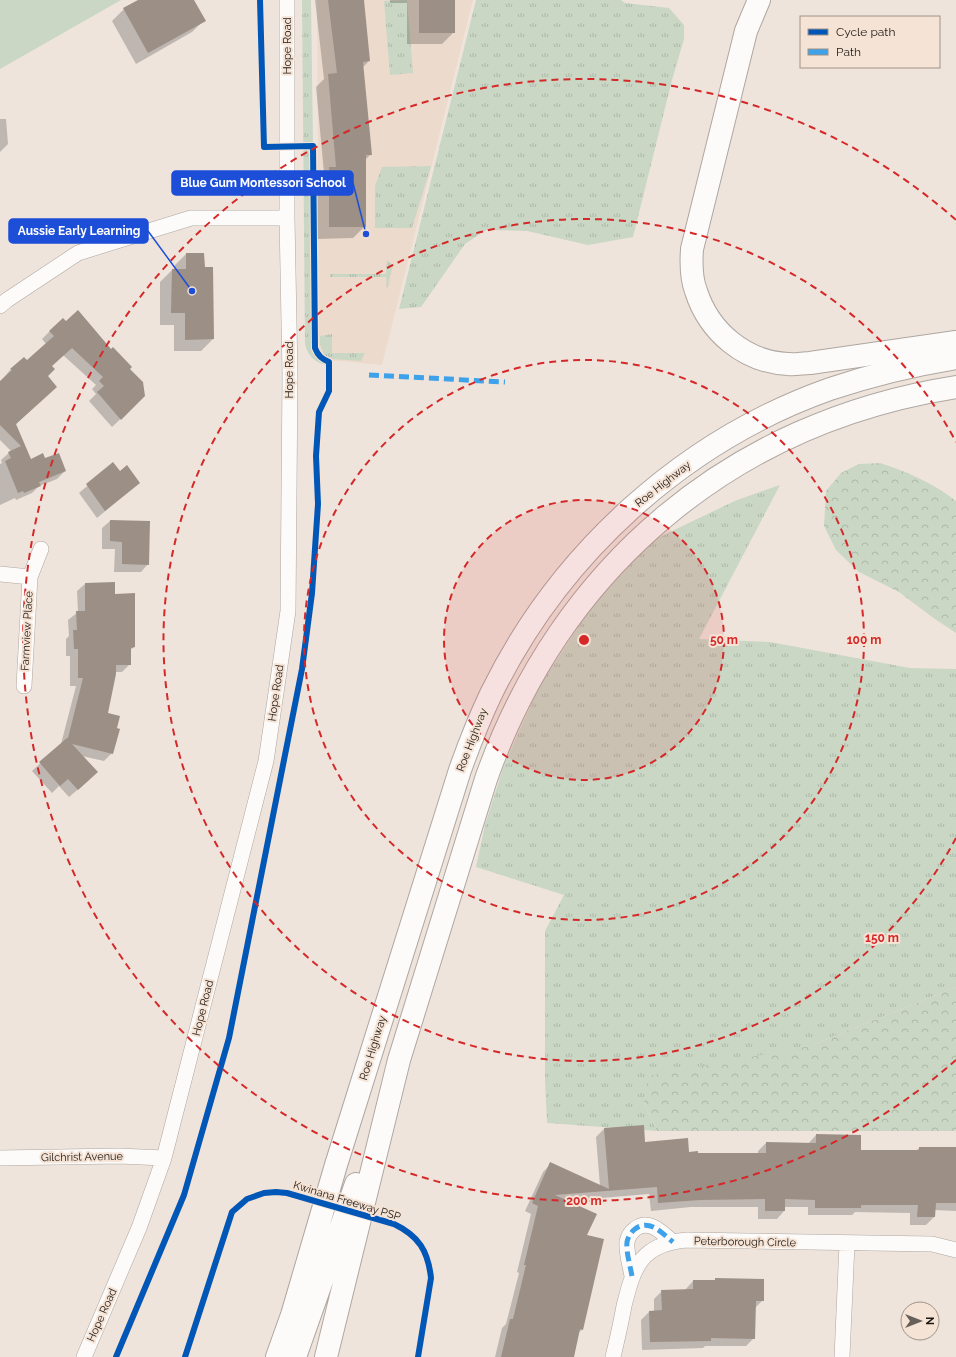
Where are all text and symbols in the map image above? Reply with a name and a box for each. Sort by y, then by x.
legend [800,16,940,68]
street label: Hope Road [281,17,294,75]
text: Cycle path [836,25,895,39]
text: Path [836,45,861,59]
callout: Blue Gum Montessori School [172,171,353,195]
text: Blue Gum Montessori School [180,176,346,190]
callout: Aussie Early Learning [9,219,148,243]
text: Aussie Early Learning [18,224,140,238]
street label: Hope Road [283,341,296,399]
street label: Roe Highway [633,458,693,510]
street label: Farmview Place [18,590,36,671]
centre of rings [577,633,591,647]
text: 50 m [710,633,738,647]
text: 100 m [847,633,881,647]
street label: Hope Road [266,664,286,722]
street label: Roe Highway [454,706,490,774]
text: 150 m [865,931,899,945]
street label: Hope Road [190,979,216,1037]
street label: Roe Highway [357,1014,389,1082]
street label: Gilchrist Avenue [41,1150,124,1164]
street label: Kwinana Freeway PSP [292,1178,402,1224]
text: 200 m [566,1194,602,1208]
street label: Peterborough Circle [694,1235,797,1249]
street label: Hope Road [84,1286,120,1344]
north arrow [900,1301,940,1341]
text: N [923,1317,936,1325]

